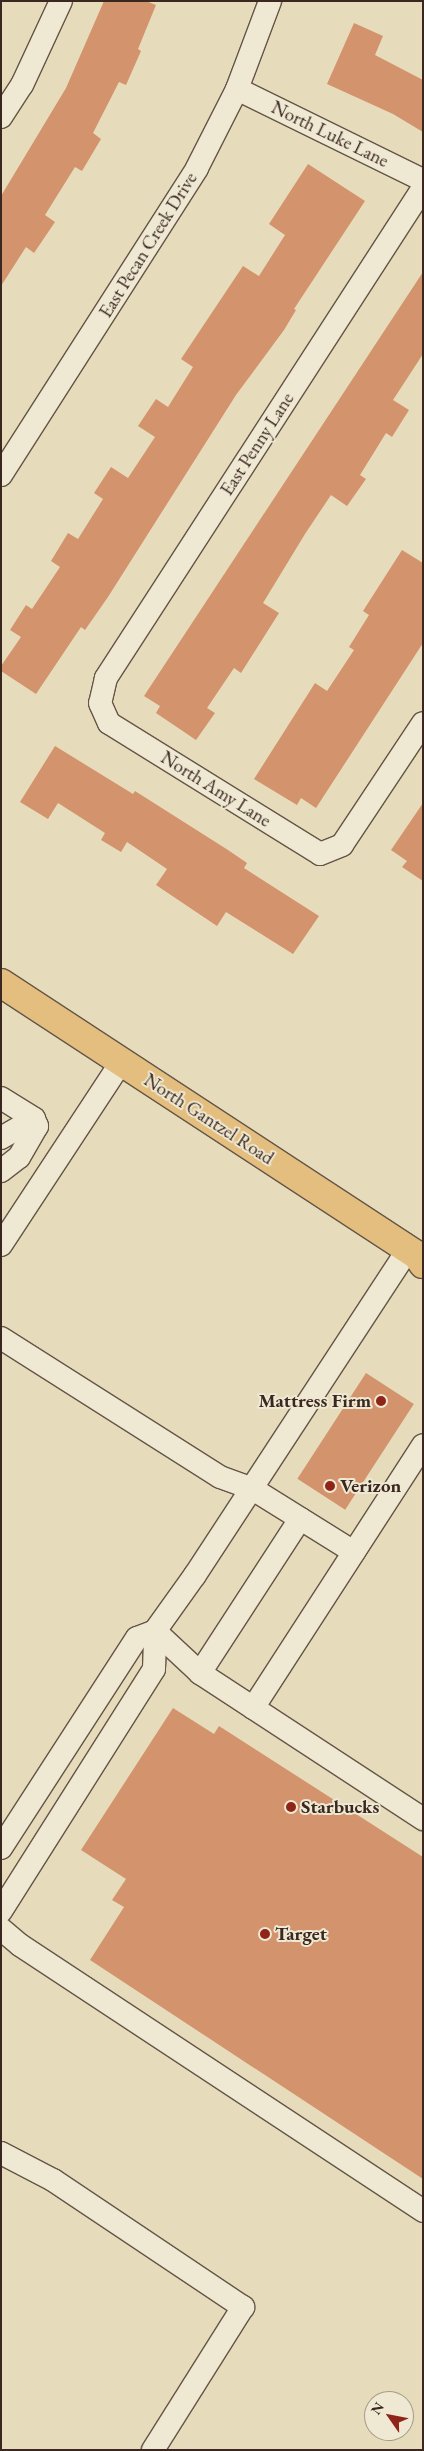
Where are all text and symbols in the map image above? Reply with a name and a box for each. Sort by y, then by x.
street label: North Luke Lane [268,96,392,172]
street label: East Pecan Creek Drive [94,168,202,322]
street label: East Penny Lane [215,388,299,500]
street label: North Amy Lane [157,746,275,832]
street label: North Gantzel Road [140,1068,278,1170]
place label: Mattress Firm [258,1390,371,1412]
marker: Mattress Firm [375,1395,387,1407]
place label: Verizon [340,1475,401,1497]
marker: Verizon [324,1480,336,1492]
place label: Starbucks [301,1796,379,1818]
marker: Starbucks [285,1801,297,1813]
place label: Target [275,1923,327,1945]
marker: Target [259,1928,271,1940]
north arrow [364,2391,414,2441]
text: N [367,2399,388,2418]

